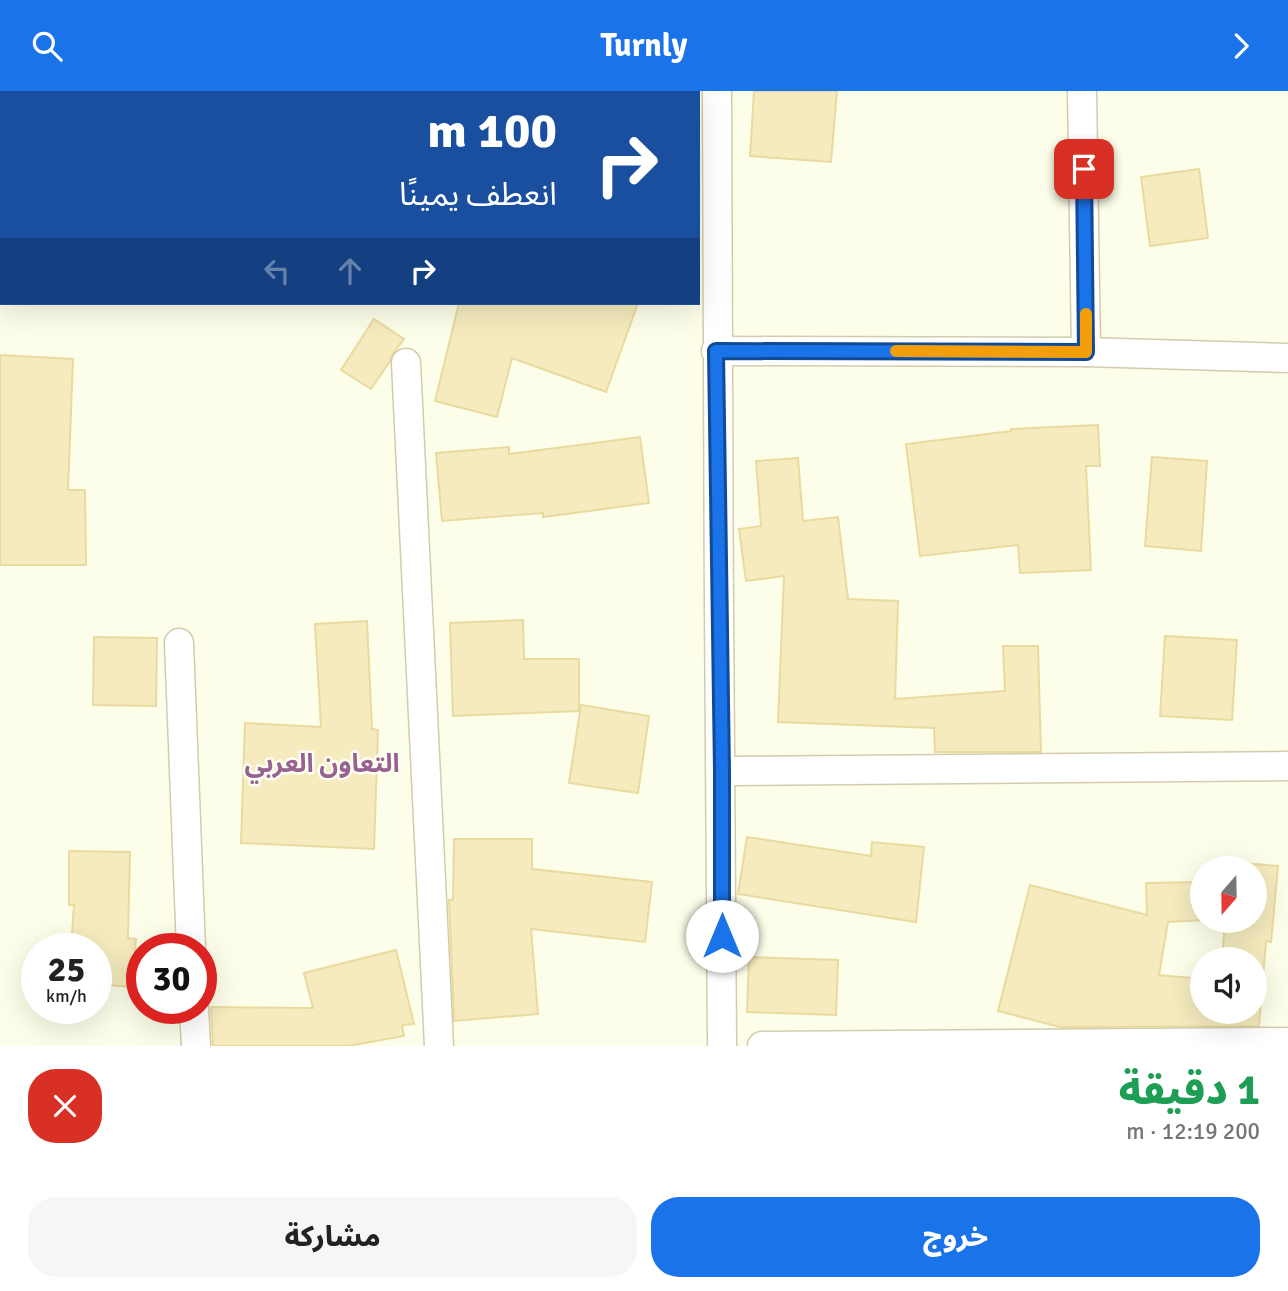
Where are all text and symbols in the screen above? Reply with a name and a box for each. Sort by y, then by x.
text: Turnly [601,26,687,65]
icon: search [28,27,66,65]
icon: forward [1222,27,1260,65]
text: 100 m [427,101,557,161]
icon: right [581,119,672,210]
pin [1054,139,1114,199]
icon: arrive [1065,150,1103,188]
text: انعطف يمينًا [399,175,557,214]
icon: left [258,252,296,290]
icon: ahead [331,252,369,290]
icon: right [404,252,442,290]
district label: التعاون العربي [244,748,400,784]
north arrow [1190,856,1267,933]
map controls [1190,856,1267,1024]
position arrow [685,899,759,973]
speed limit sign: 30 [126,933,217,1024]
button: sound [1190,947,1267,1024]
text: 25 [48,948,85,991]
text: km/h [46,985,87,1007]
text: 1 دقيقة [1118,1065,1260,1116]
button: close [28,1069,102,1143]
text: 200 m · 12:19 [1126,1117,1260,1146]
button: مشاركة [28,1197,637,1277]
button: خروج [651,1197,1260,1277]

